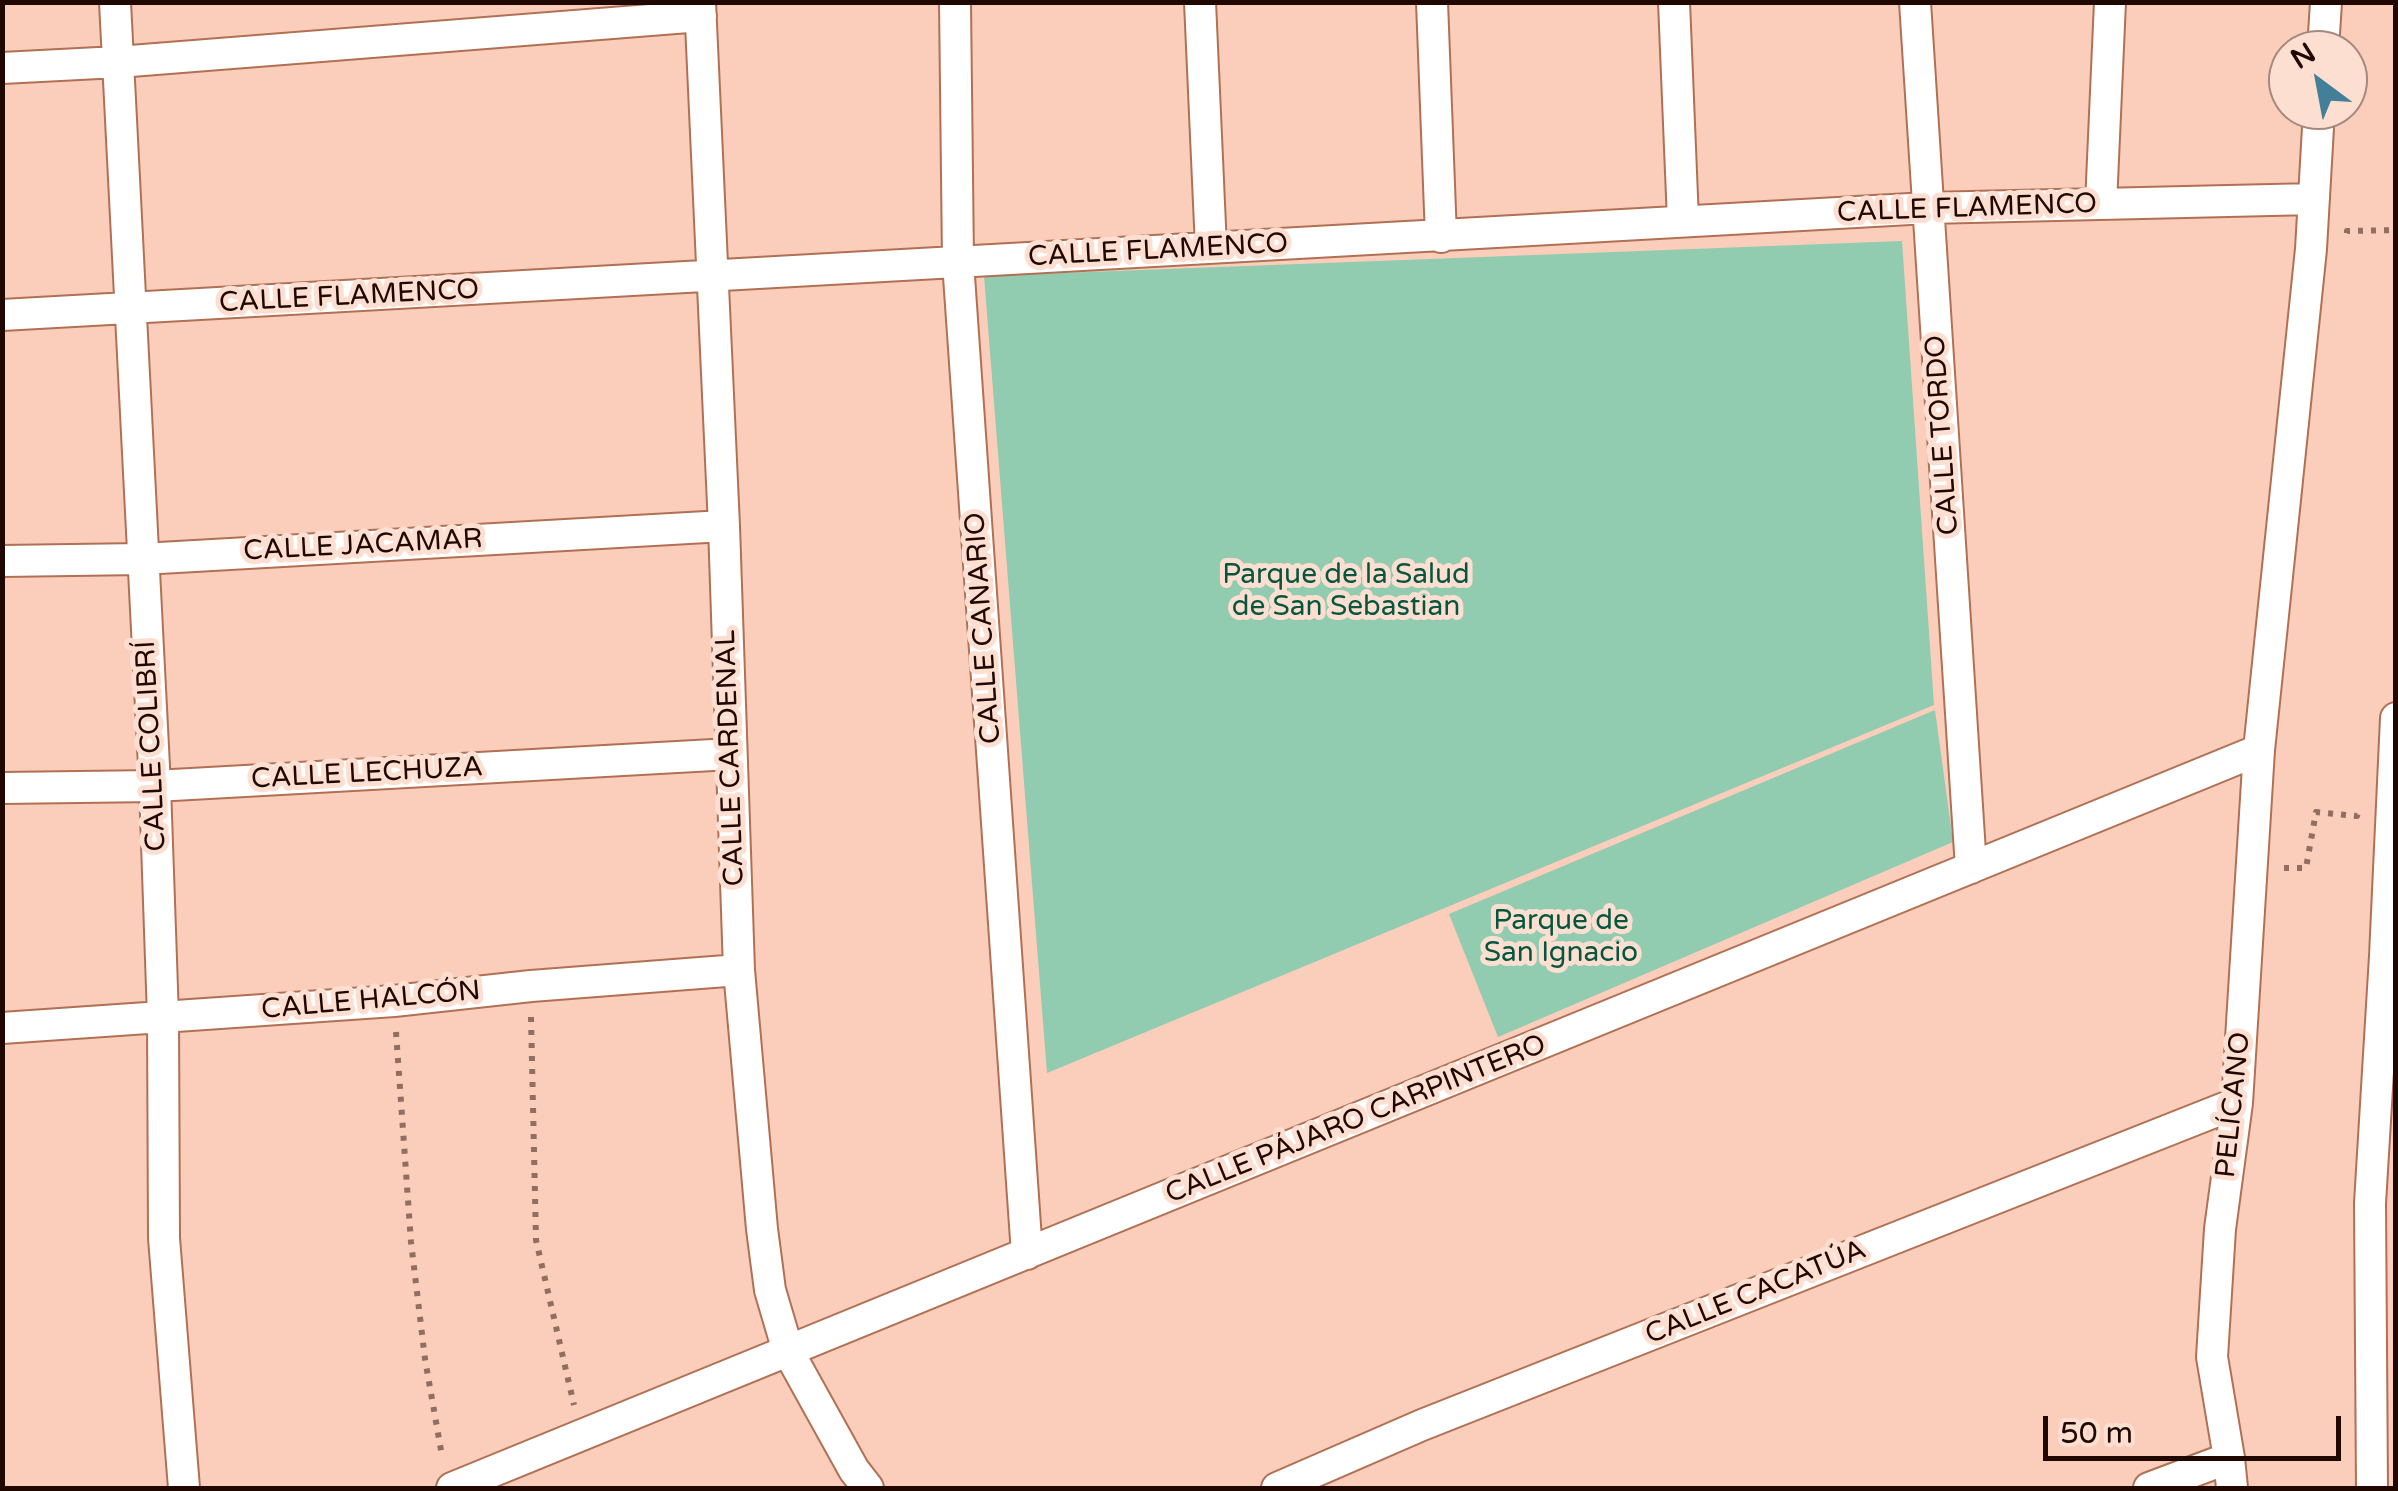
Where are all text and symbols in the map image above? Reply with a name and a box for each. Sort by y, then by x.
north arrow [2268,30,2368,130]
text: N [2285,36,2322,77]
street label: CALLE FLAMENCO [1836,188,2098,230]
street label: CALLE FLAMENCO [1027,227,1289,275]
street label: CALLE FLAMENCO [218,273,480,321]
street label: CALLE TORDO [1919,334,1967,536]
street label: CALLE CANARIO [959,511,1009,745]
street label: CALLE JACAMAR [243,523,483,569]
park label: Parque de la Salud de San Sebastian [1222,559,1470,625]
street label: CALLE CARDENAL [710,629,752,887]
street label: CALLE COLIBRÍ [130,640,174,852]
street label: CALLE LECHUZA [250,751,484,797]
park label: Parque de San Ignacio [1484,905,1638,971]
street label: CALLE HALCÓN [260,975,482,1027]
street label: CALLE PÁJARO CARPINTERO [1161,1028,1551,1212]
street label: PELÍCANO [2210,1030,2258,1180]
street label: CALLE CACATÚA [1641,1233,1871,1353]
scale bar [2048,1396,2346,1458]
text: 50 m [2060,1415,2133,1452]

